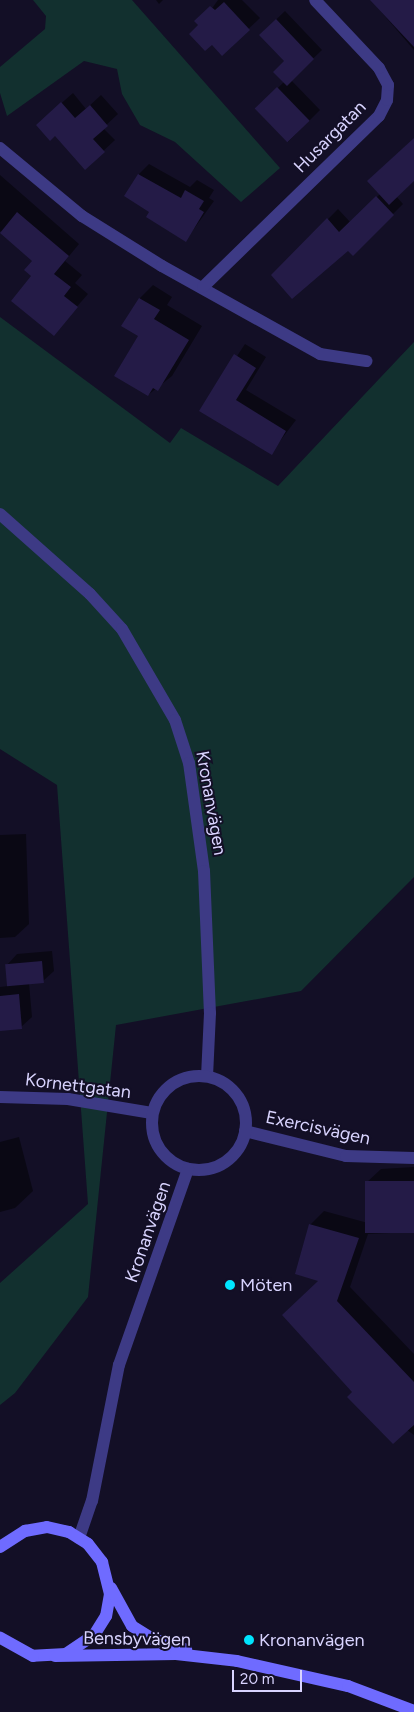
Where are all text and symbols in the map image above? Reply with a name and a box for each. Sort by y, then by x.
street label: Husargatan [290,97,370,177]
street label: Kronanvägen [191,749,231,857]
street label: Kornettgatan [24,1069,132,1103]
street label: Exercisvägen [264,1106,372,1150]
street label: Kronanvägen [121,1179,175,1285]
place label: Möten [240,1274,292,1296]
marker: Möten [224,1279,236,1291]
street label: Bensbyvägen [83,1627,191,1651]
place label: Kronanvägen [259,1629,365,1651]
marker: Kronanvägen [243,1634,255,1646]
scale bar [234,1660,304,1692]
text: 20 m [240,1670,274,1688]

